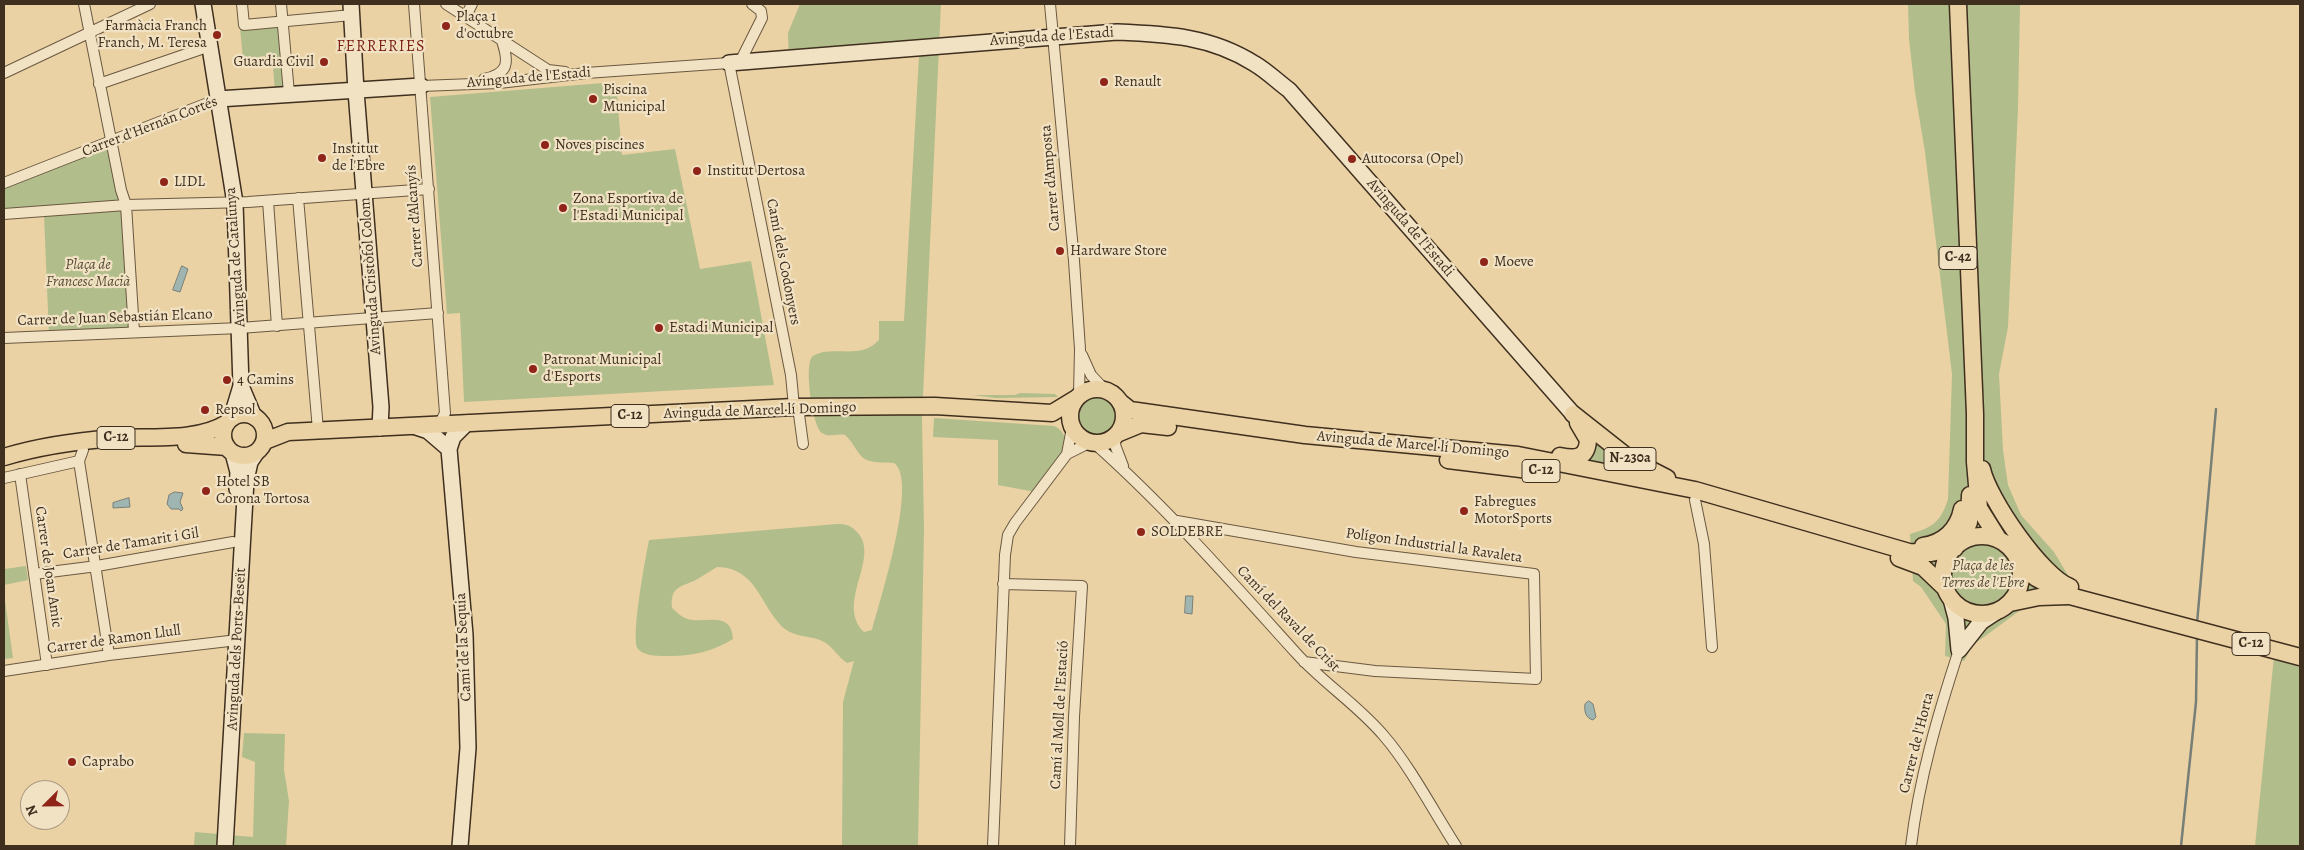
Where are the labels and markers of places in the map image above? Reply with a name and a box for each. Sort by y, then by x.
place label: Plaça 1 d'octubre [456,8,514,43]
place label: Farmàcia Franch Franch, M. Teresa [97,17,207,52]
marker: Plaça 1 d'octubre [440,20,452,32]
marker: Farmàcia Franch Franch, M. Teresa [211,29,223,41]
place label: Guardia Civil [233,53,314,71]
marker: Guardia Civil [318,56,330,68]
place label: Renault [1114,73,1161,91]
marker: Renault [1098,76,1110,88]
place label: Piscina Municipal [603,81,665,116]
marker: Piscina Municipal [587,93,599,105]
place label: Noves piscines [555,136,645,154]
marker: Noves piscines [539,139,551,151]
place label: Institut de l'Ebre [332,140,385,175]
place label: Autocorsa (Opel) [1362,150,1463,168]
marker: Institut de l'Ebre [316,152,328,164]
marker: Autocorsa (Opel) [1346,153,1358,165]
place label: Institut Dertosa [707,162,805,180]
marker: Institut Dertosa [691,165,703,177]
place label: LIDL [174,173,205,191]
marker: LIDL [158,176,170,188]
place label: Zona Esportiva de l'Estadi Municipal [573,190,684,225]
marker: Zona Esportiva de l'Estadi Municipal [557,202,569,214]
place label: Hardware Store [1070,242,1167,260]
marker: Hardware Store [1054,245,1066,257]
place label: Moeve [1494,253,1534,271]
marker: Moeve [1478,256,1490,268]
place label: Estadi Municipal [669,319,773,337]
marker: Estadi Municipal [653,322,665,334]
place label: Patronat Municipal d'Esports [543,351,661,386]
marker: Patronat Municipal d'Esports [527,363,539,375]
place label: 4 Camins [237,371,294,389]
marker: 4 Camins [221,374,233,386]
place label: Repsol [215,401,256,419]
marker: Repsol [199,404,211,416]
place label: Hotel SB Corona Tortosa [216,473,310,508]
marker: Hotel SB Corona Tortosa [200,485,212,497]
place label: Fabregues MotorSports [1474,493,1552,528]
marker: Fabregues MotorSports [1458,505,1470,517]
place label: SOLDEBRE [1151,523,1223,541]
marker: SOLDEBRE [1135,526,1147,538]
place label: Caprabo [82,753,134,771]
marker: Caprabo [66,756,78,768]

